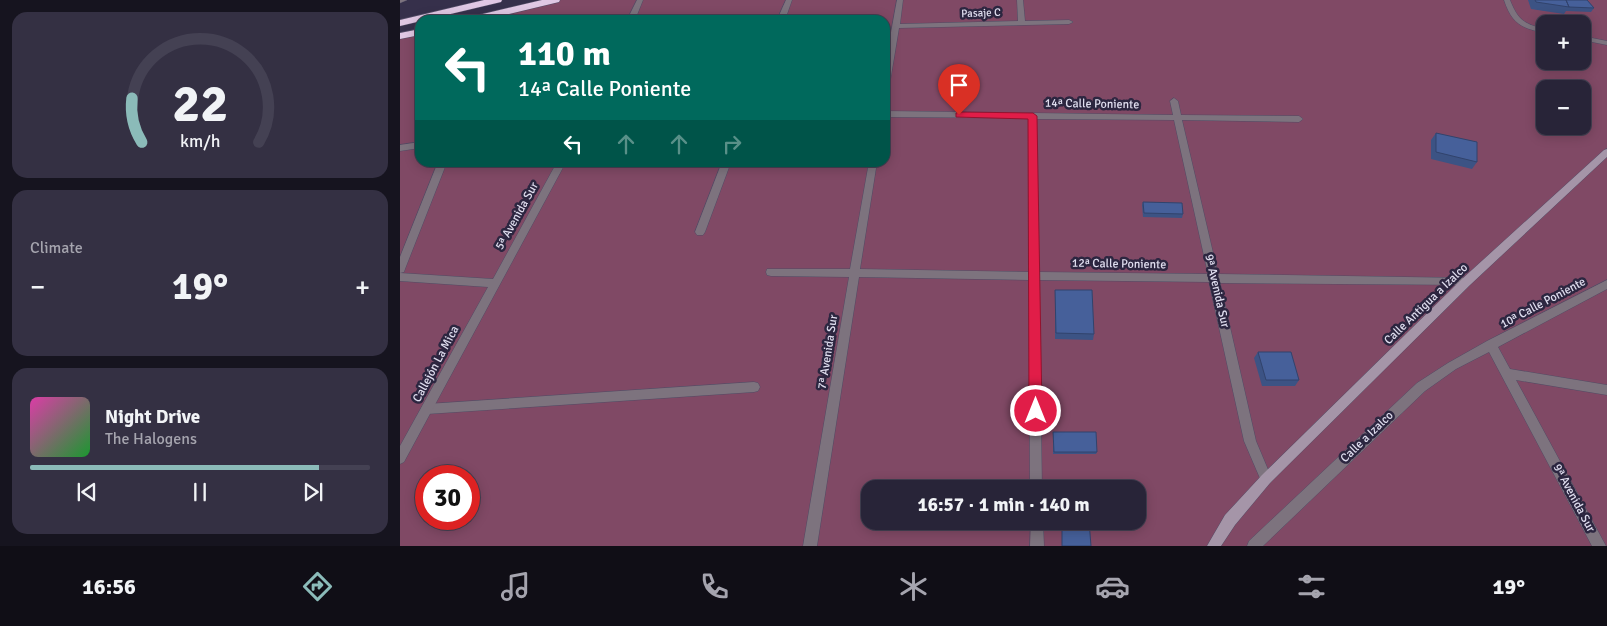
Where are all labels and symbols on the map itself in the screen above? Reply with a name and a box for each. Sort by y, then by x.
street label: Pasaje C [961,6,1001,20]
pin [938,64,980,115]
street label: 14ª Calle Poniente [1045,96,1139,112]
street label: 5ª Avenida Sur [492,179,542,253]
street label: 9ª Avenida Sur [1201,253,1233,330]
street label: 12ª Calle Poniente [1072,256,1166,272]
street label: Calle Antigua a Izalco [1381,260,1471,348]
street label: 10ª Calle Poniente [1498,274,1588,332]
street label: 7ª Avenida Sur [815,313,841,390]
street label: Callejón La Mica [410,323,462,405]
position arrow [1009,384,1061,436]
street label: Calle a Izalco [1337,408,1397,466]
street label: 9ª Avenida Sur [1550,461,1599,535]
speed limit sign: 30 [415,465,480,530]

